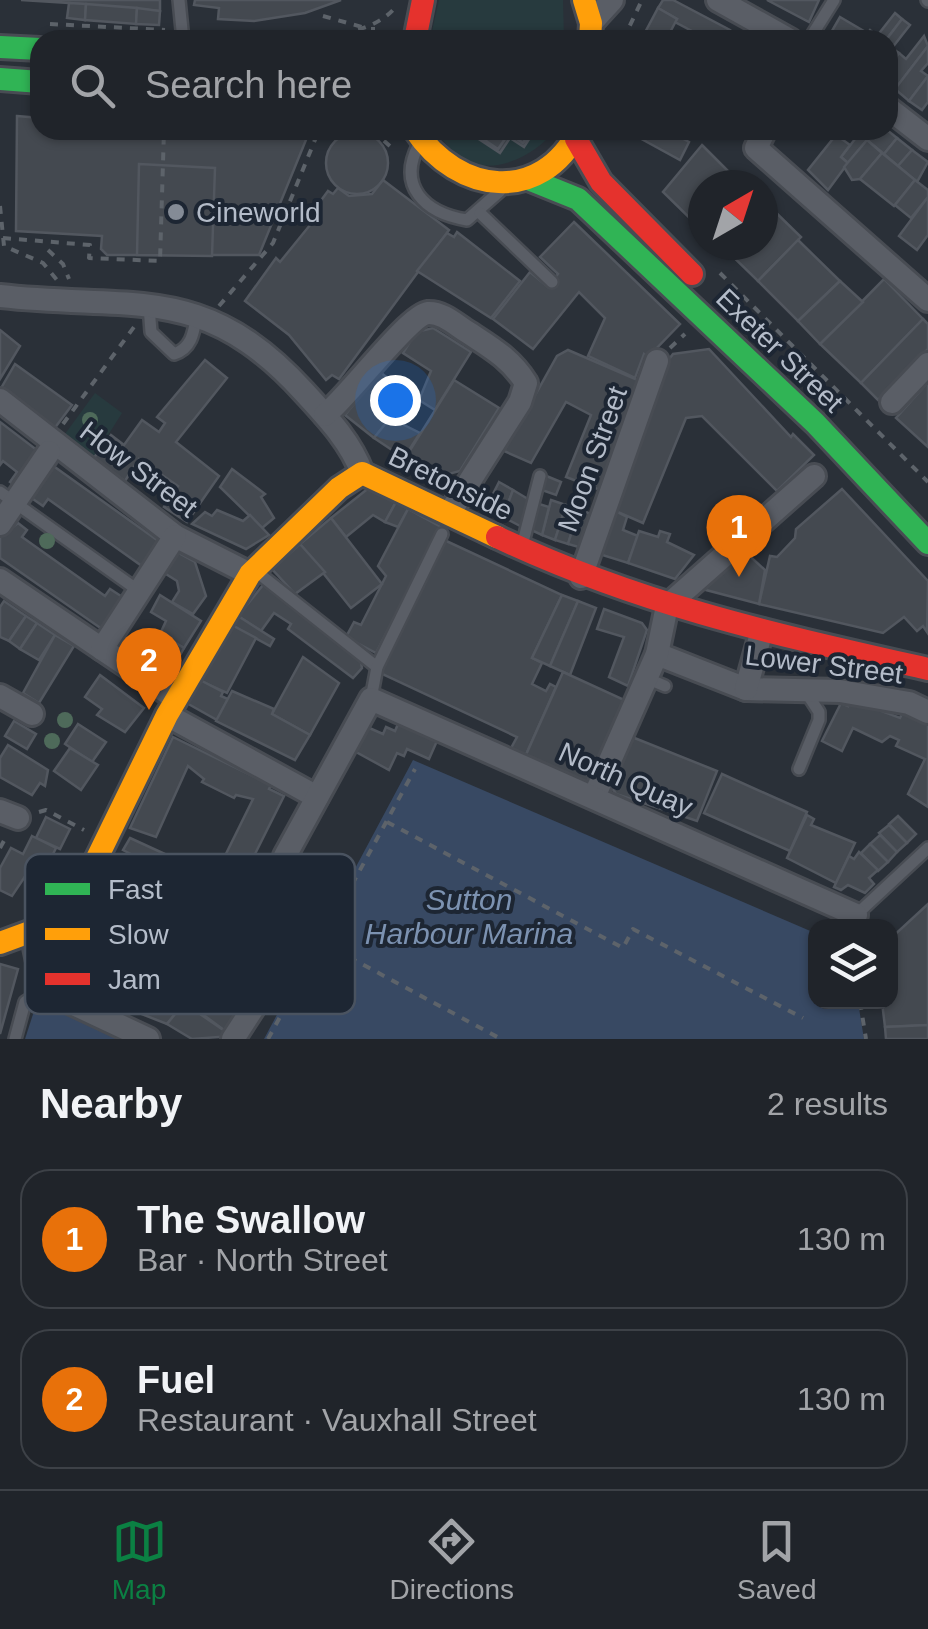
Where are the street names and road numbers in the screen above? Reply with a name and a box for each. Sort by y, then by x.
street label: Exeter Street [710,282,849,418]
street label: Moon Street [552,382,633,536]
street label: How Street [74,415,204,524]
street label: Bretonside [384,440,518,527]
street label: Lower Street [743,639,905,690]
street label: North Quay [554,736,697,823]

